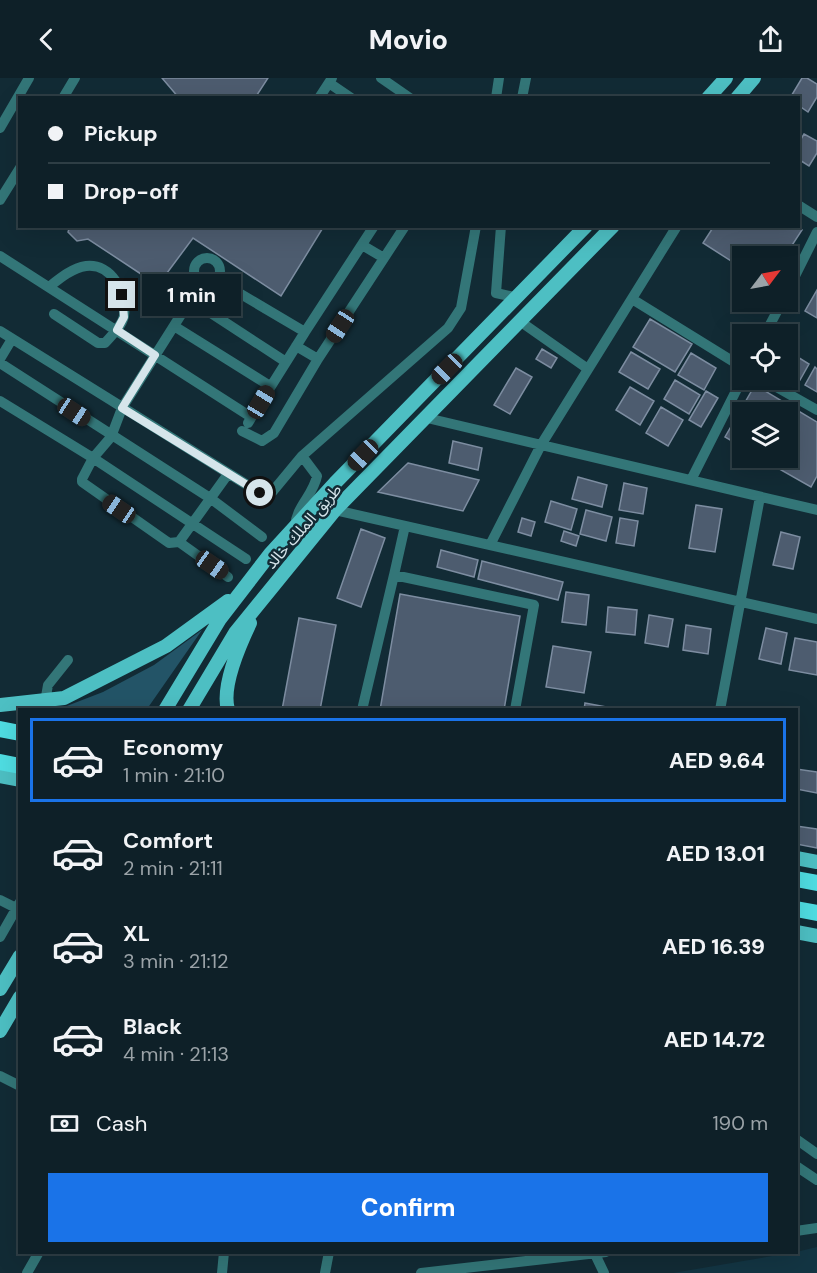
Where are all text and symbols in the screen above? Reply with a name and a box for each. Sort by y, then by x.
text: Movio [369,22,448,57]
icon: back [30,23,63,56]
icon: share [754,23,787,56]
text: Pickup [84,119,158,148]
text: Drop-off [84,177,179,206]
north arrow [732,246,798,312]
map controls [732,246,798,468]
callout: 1 min [143,274,242,316]
route end [108,281,135,308]
text: 1 min [167,282,216,308]
car [323,306,357,346]
button: locate [732,324,798,390]
car [428,350,466,388]
car [244,382,278,422]
car [54,395,94,429]
button: layers [732,402,798,468]
car [344,436,382,474]
route start [246,479,273,506]
street label: طريق الملك خالد [261,479,346,573]
car [99,491,139,527]
car [192,547,232,583]
icon: car [51,733,105,787]
text: Economy [123,733,223,762]
text: AED 9.64 [669,746,765,775]
text: 1 min · 21:10 [123,762,225,788]
icon: car [51,826,105,880]
text: Comfort [123,826,213,855]
text: AED 13.01 [666,839,765,868]
text: 2 min · 21:11 [123,855,223,881]
icon: car [51,919,105,973]
text: XL [123,919,150,948]
text: AED 16.39 [662,932,765,961]
text: 3 min · 21:12 [123,948,228,974]
icon: car [51,1012,105,1066]
text: Black [123,1012,182,1041]
text: AED 14.72 [664,1025,765,1054]
text: 4 min · 21:13 [123,1041,229,1067]
icon: cash [48,1107,81,1140]
text: Cash [96,1109,147,1138]
text: 190 m [712,1110,768,1136]
button: Confirm [48,1173,768,1242]

